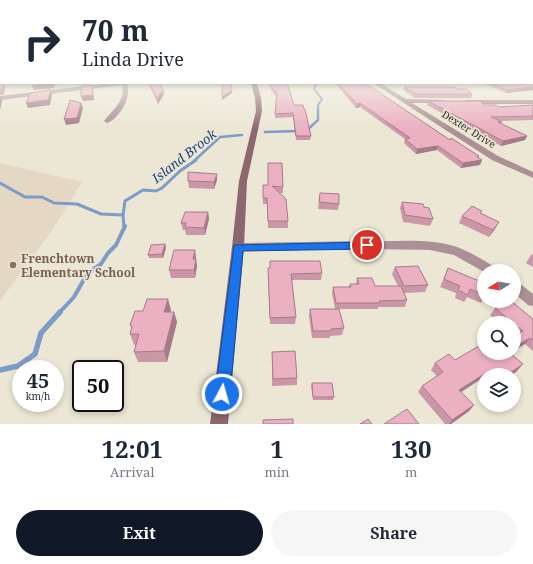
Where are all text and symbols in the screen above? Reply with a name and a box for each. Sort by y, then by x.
text: 70 m [82,11,149,49]
icon: right [16,16,68,68]
text: Linda Drive [82,47,184,71]
street label: Dexter Drive [439,107,499,151]
water label: Island Brook [147,125,221,188]
pin [350,228,384,262]
icon: arrive [356,234,378,256]
place label: Frenchtown Elementary School [21,250,136,281]
marker: Frenchtown Elementary School [8,260,18,270]
north arrow [477,264,521,308]
map controls [477,264,521,412]
button: search [477,316,521,360]
speed limit sign: 50 [72,360,124,412]
text: 45 [27,367,49,394]
button: layers [477,368,521,412]
position arrow [201,373,243,415]
text: km/h [26,389,50,403]
text: 12:01 [101,432,163,465]
text: 1 [270,432,284,465]
text: 130 [391,432,431,465]
text: Arrival [110,463,154,481]
text: min [264,463,289,481]
text: m [405,463,417,481]
button: Exit [16,510,263,556]
button: Share [271,510,517,556]

